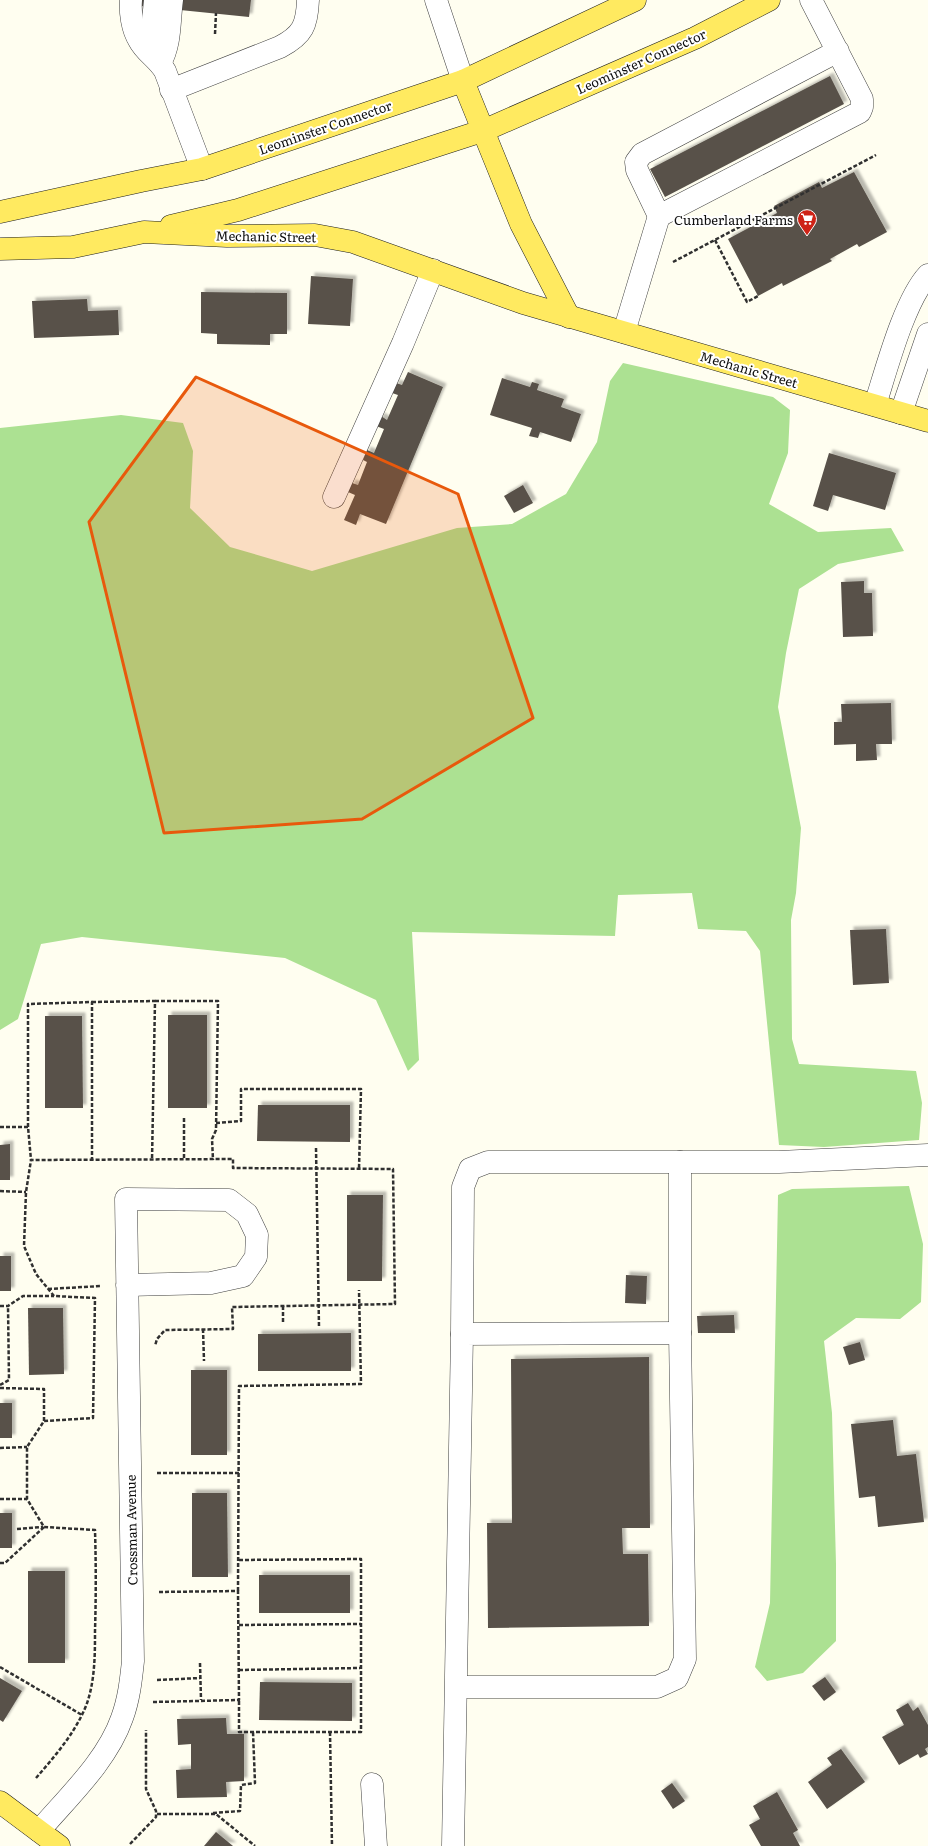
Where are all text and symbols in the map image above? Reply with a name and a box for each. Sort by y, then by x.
street label: Leominster Connector [573,24,710,98]
street label: Leominster Connector [256,95,395,159]
supermarket icon: Cumberland Farms [796,208,818,236]
place label: Cumberland Farms [674,210,793,229]
street label: Mechanic Street [216,226,317,246]
street label: Mechanic Street [698,346,801,392]
street label: Crossman Avenue [121,1474,141,1585]

